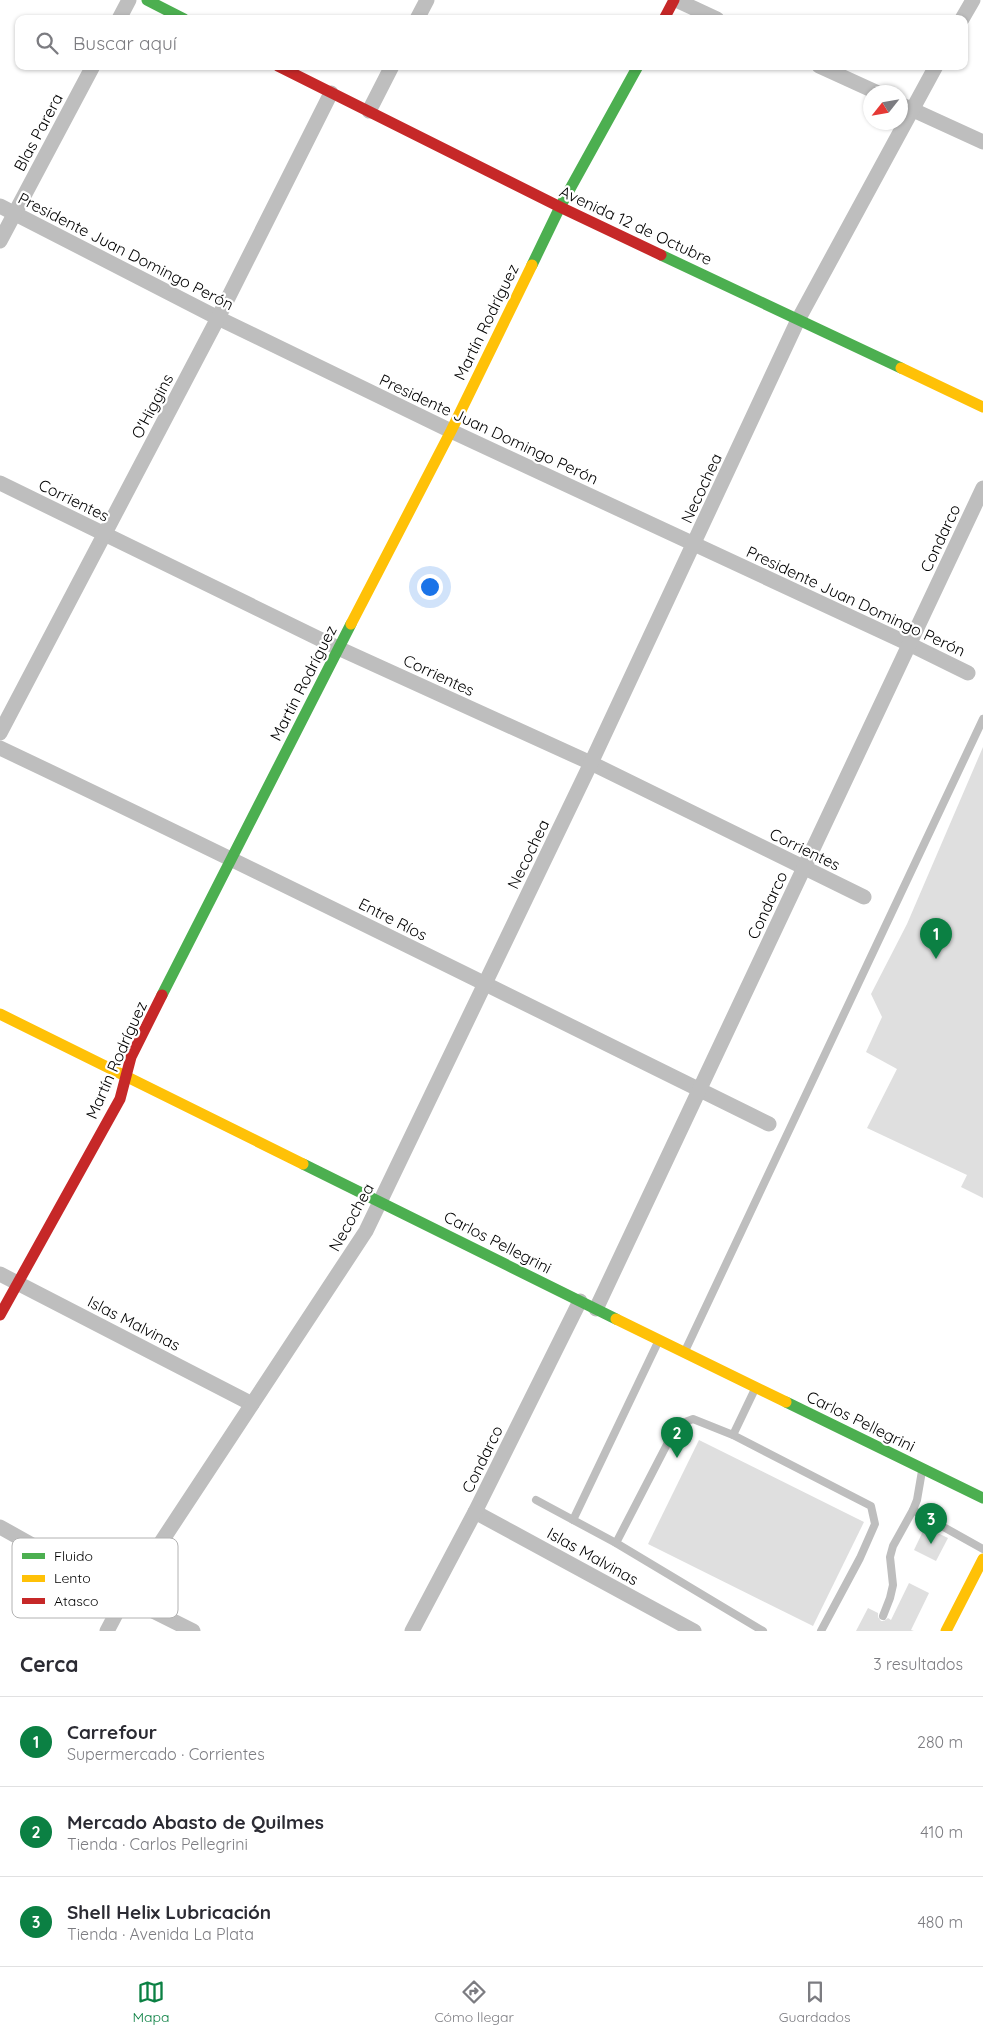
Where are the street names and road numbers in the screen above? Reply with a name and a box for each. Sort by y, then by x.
street label: Blas Parera [9,90,67,174]
street label: Avenida 12 de Octubre [557,181,715,269]
street label: Presidente Juan Domingo Perón [15,188,237,314]
street label: Martín Rodríguez [449,261,523,383]
street label: Presidente Juan Domingo Perón [376,369,602,489]
street label: O'Higgins [127,370,177,442]
street label: Necochea [676,450,726,526]
street label: Corrientes [35,474,113,526]
street label: Condarco [916,501,964,575]
street label: Presidente Juan Domingo Perón [743,541,969,661]
street label: Martín Rodríguez [265,622,341,744]
street label: Corrientes [400,650,478,700]
street label: Necochea [503,816,553,892]
street label: Corrientes [766,823,844,875]
street label: Condarco [743,868,791,942]
street label: Entre Ríos [355,893,431,945]
street label: Martín Rodríguez [81,998,151,1122]
street label: Necochea [324,1179,378,1255]
street label: Carlos Pellegrini [441,1206,555,1278]
street label: Islas Malvinas [84,1291,184,1355]
street label: Carlos Pellegrini [804,1386,918,1456]
street label: Condarco [457,1422,507,1496]
street label: Islas Malvinas [544,1523,642,1589]

